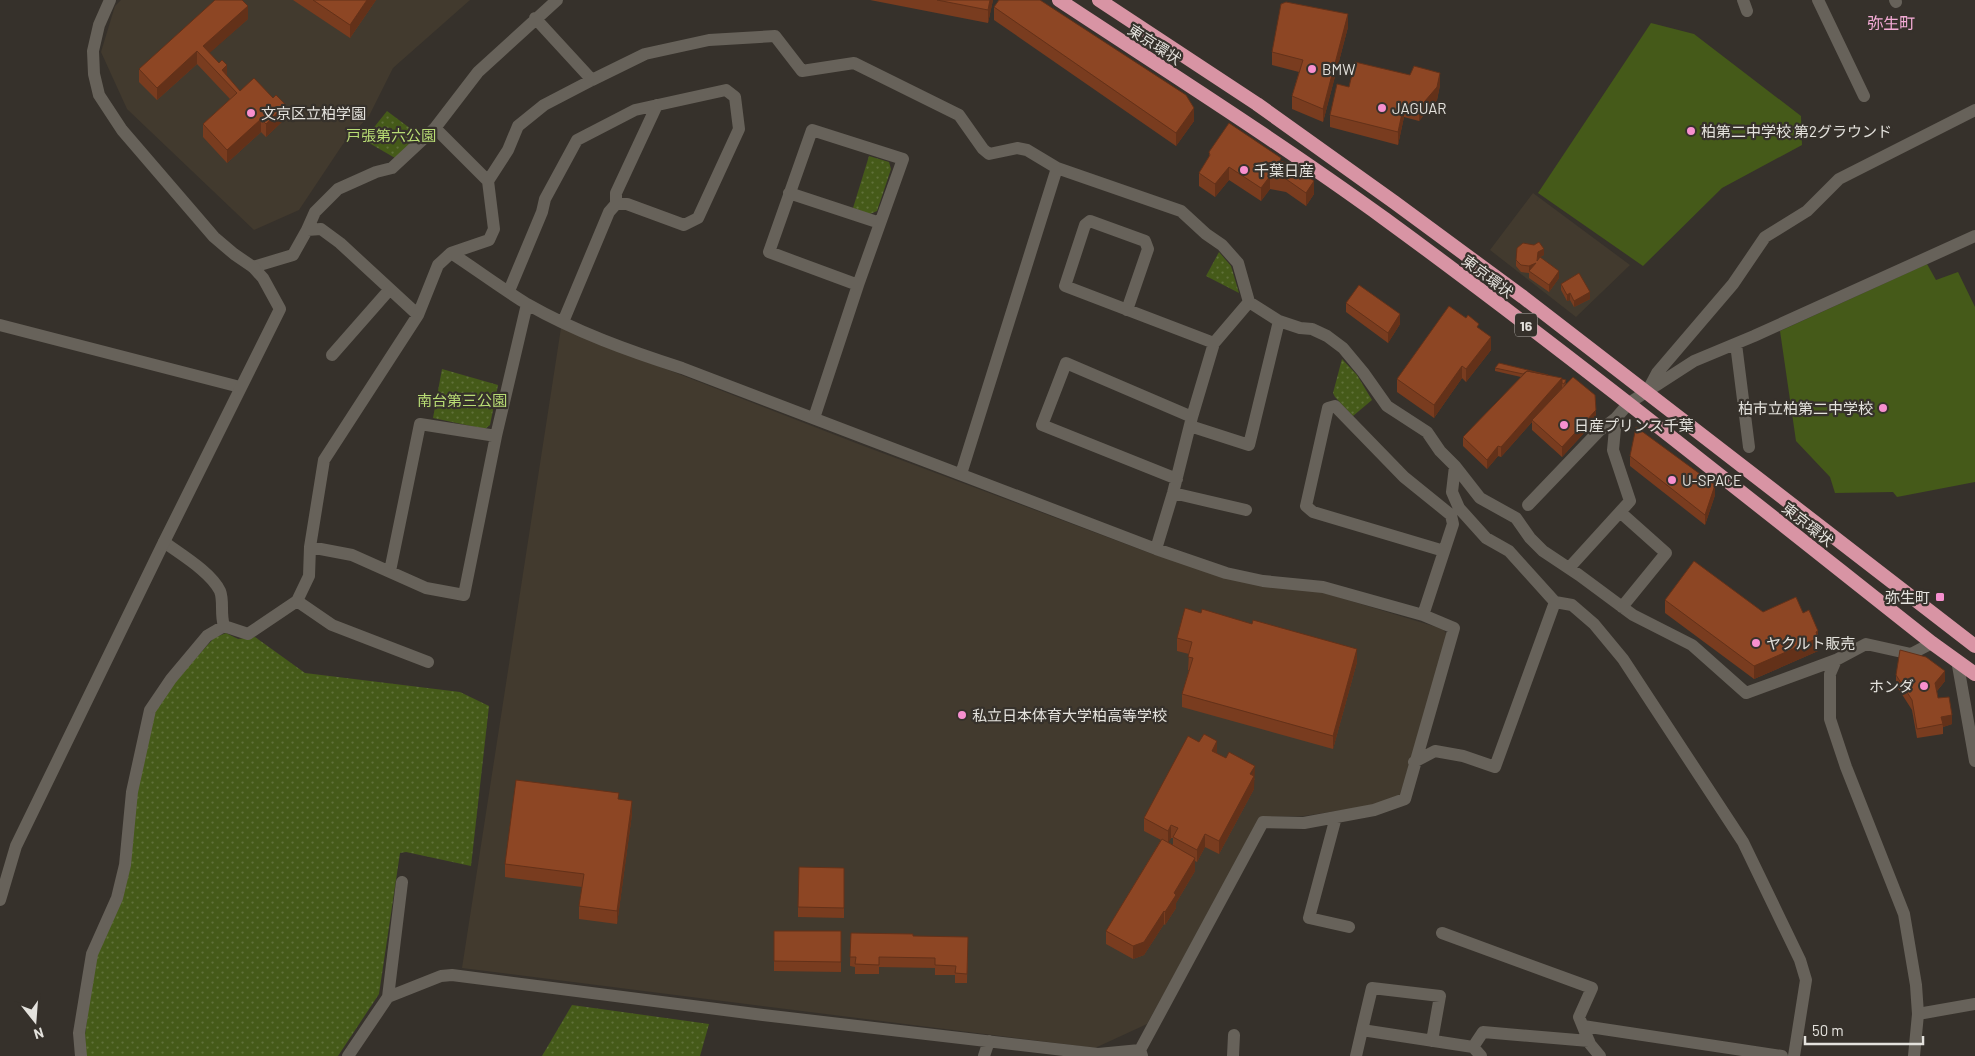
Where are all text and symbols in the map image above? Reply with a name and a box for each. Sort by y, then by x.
district label: 弥生町 [1867,13,1915,32]
street label: 東京環状 [1125,20,1185,68]
place label: BMW [1322,60,1355,78]
marker: BMW [1306,63,1318,75]
place label: JAGUAR [1392,99,1447,117]
marker: JAGUAR [1376,102,1388,114]
place label: 文京区立柏学園 [261,104,366,122]
marker: 文京区立柏学園 [245,107,257,119]
place label: 柏第二中学校 第2グラウンド [1701,122,1892,140]
marker: 柏第二中学校 第2グラウンド [1685,125,1697,137]
park label: 戸張第六公園 [346,126,436,144]
place label: 千葉日産 [1254,161,1314,179]
marker: 千葉日産 [1238,164,1250,176]
street label: 東京環状 [1459,251,1517,301]
road number: 16 [1515,314,1537,336]
park label: 南台第三公園 [417,391,507,409]
place label: 柏市立柏第二中学校 [1738,399,1873,417]
marker: 柏市立柏第二中学校 [1877,402,1889,414]
place label: 日産プリンス千葉 [1574,416,1694,434]
marker: 日産プリンス千葉 [1558,419,1570,431]
place label: U-SPACE [1682,471,1742,489]
marker: U-SPACE [1666,474,1678,486]
street label: 東京環状 [1779,498,1837,550]
place label: 弥生町 [1885,588,1930,606]
marker: 弥生町 [1934,591,1946,603]
place label: ヤクルト販売 [1766,634,1856,652]
marker: ヤクルト販売 [1750,637,1762,649]
place label: ホンダ [1869,677,1914,695]
marker: ホンダ [1918,680,1930,692]
place label: 私立日本体育大学柏高等学校 [972,706,1167,724]
marker: 私立日本体育大学柏高等学校 [956,709,968,721]
north arrow [10,996,60,1046]
scale bar [1805,1014,1922,1046]
text: 50 m [1812,1021,1844,1039]
text: N [32,1024,46,1043]

